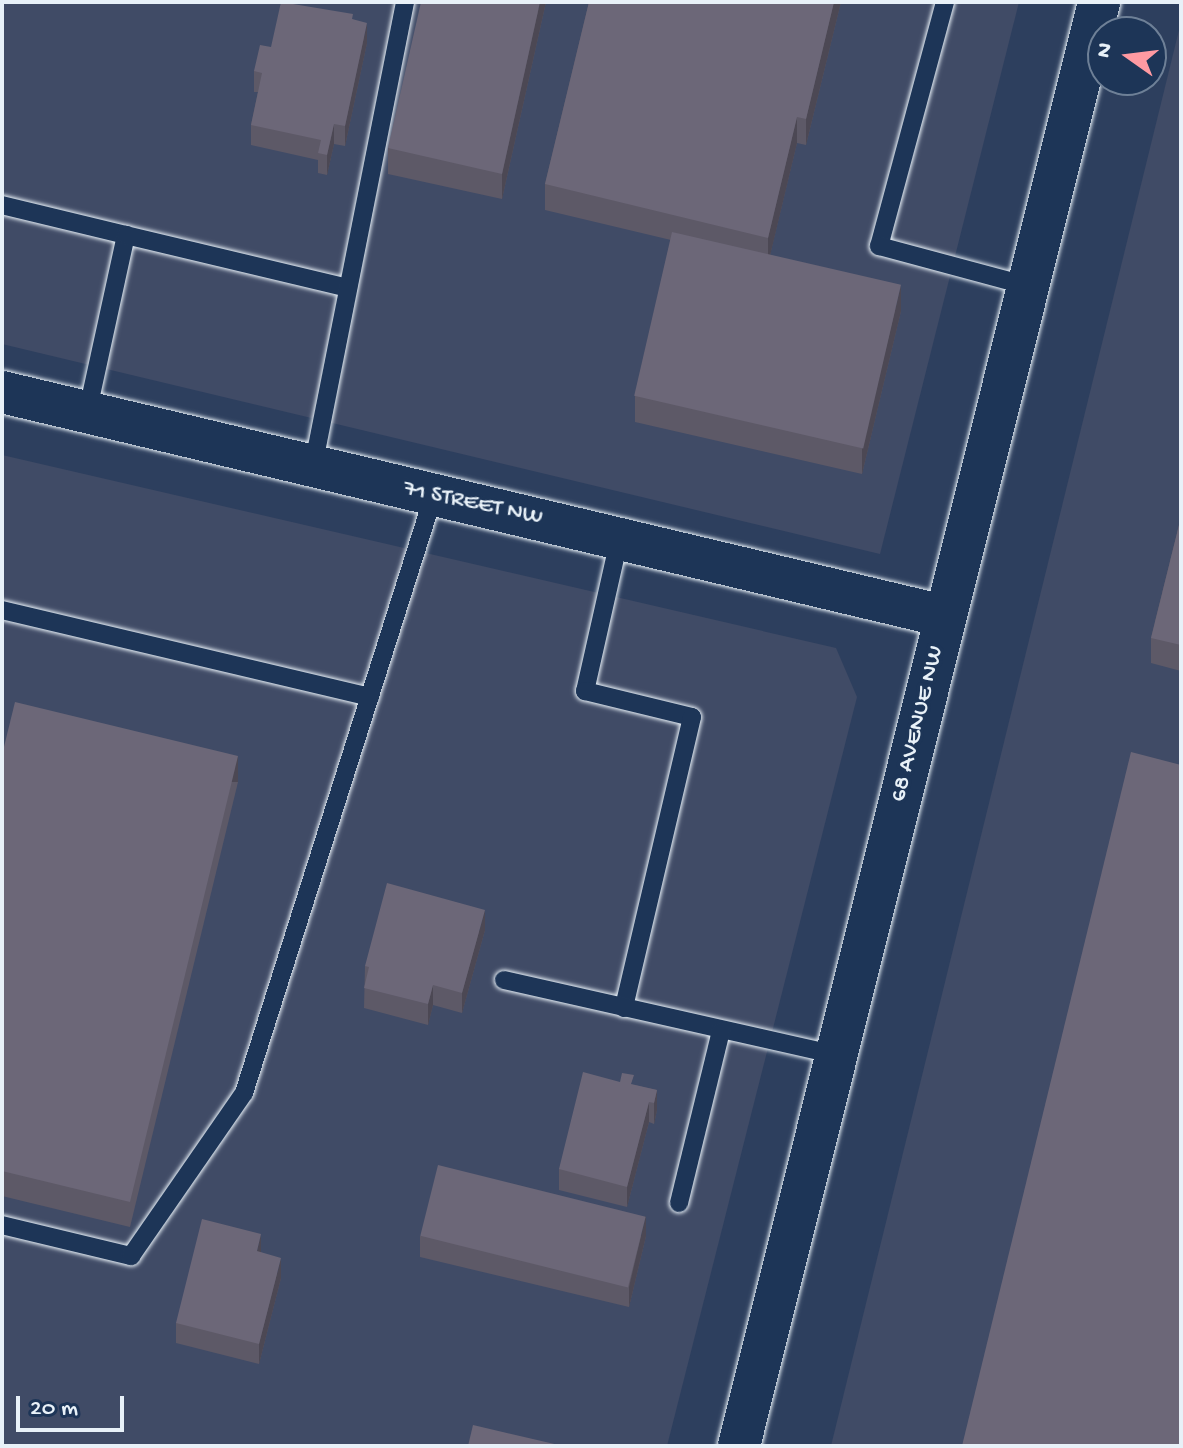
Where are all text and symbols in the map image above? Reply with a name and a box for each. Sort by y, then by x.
north arrow [1087,16,1167,96]
text: N [1091,41,1120,61]
street label: 71 STREET NW [401,475,545,533]
street label: 68 AVENUE NW [885,643,951,805]
scale bar [20,1380,128,1430]
text: 20 m [30,1395,78,1424]

